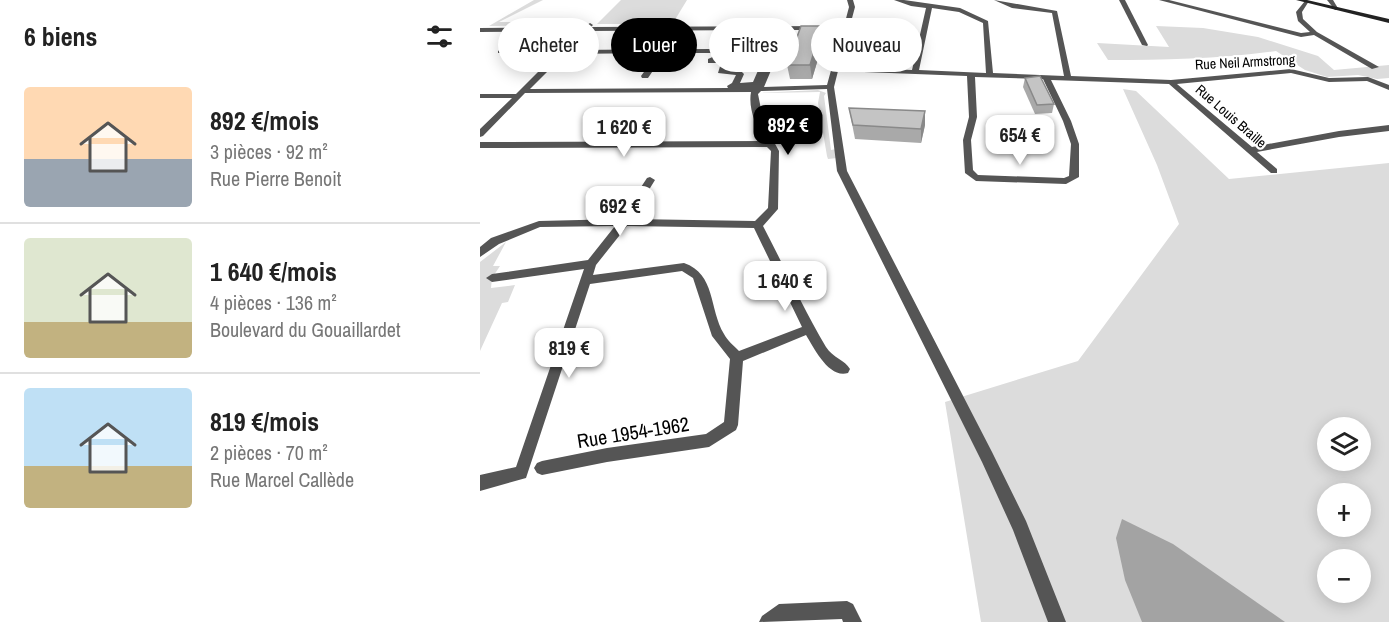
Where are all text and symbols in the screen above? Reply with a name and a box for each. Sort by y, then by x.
chip: Acheter [498,18,599,72]
chip: Louer [611,18,697,72]
chip: Filtres [709,18,799,72]
chip: Nouveau [811,18,922,72]
text: 6 biens [24,19,97,54]
icon: filters [423,20,456,53]
street label: Rue Neil Armstrong [1195,50,1296,74]
street label: Rue Louis Braille [1192,80,1270,152]
text: 892 €/mois [210,103,319,138]
pin: 892 € [746,105,830,156]
pin: 1 620 € [569,107,679,158]
icon: home [72,111,144,183]
text: 892 € [767,111,809,138]
text: 1 620 € [597,113,651,140]
pin: 654 € [978,115,1062,166]
text: 654 € [999,121,1041,148]
text: 3 pièces · 92 m² [210,138,328,165]
text: Rue Pierre Benoit [210,165,341,192]
pin: 692 € [578,186,662,237]
text: 692 € [599,192,641,219]
text: 1 640 €/mois [210,254,337,289]
pin: 1 640 € [730,261,840,312]
icon: home [72,262,144,334]
text: 1 640 € [758,267,812,294]
text: 4 pièces · 136 m² [210,289,337,316]
text: Boulevard du Gouaillardet [210,316,401,343]
pin: 819 € [527,328,611,379]
text: 819 € [548,334,590,361]
text: 819 €/mois [210,404,319,439]
street label: Rue 1954-1962 [575,410,691,454]
icon: home [72,412,144,484]
map controls [1317,417,1371,603]
button: layers [1317,417,1371,471]
text: 2 pièces · 70 m² [210,439,328,466]
text: Rue Marcel Callède [210,466,354,493]
button: + [1317,483,1371,537]
button: − [1317,549,1371,603]

